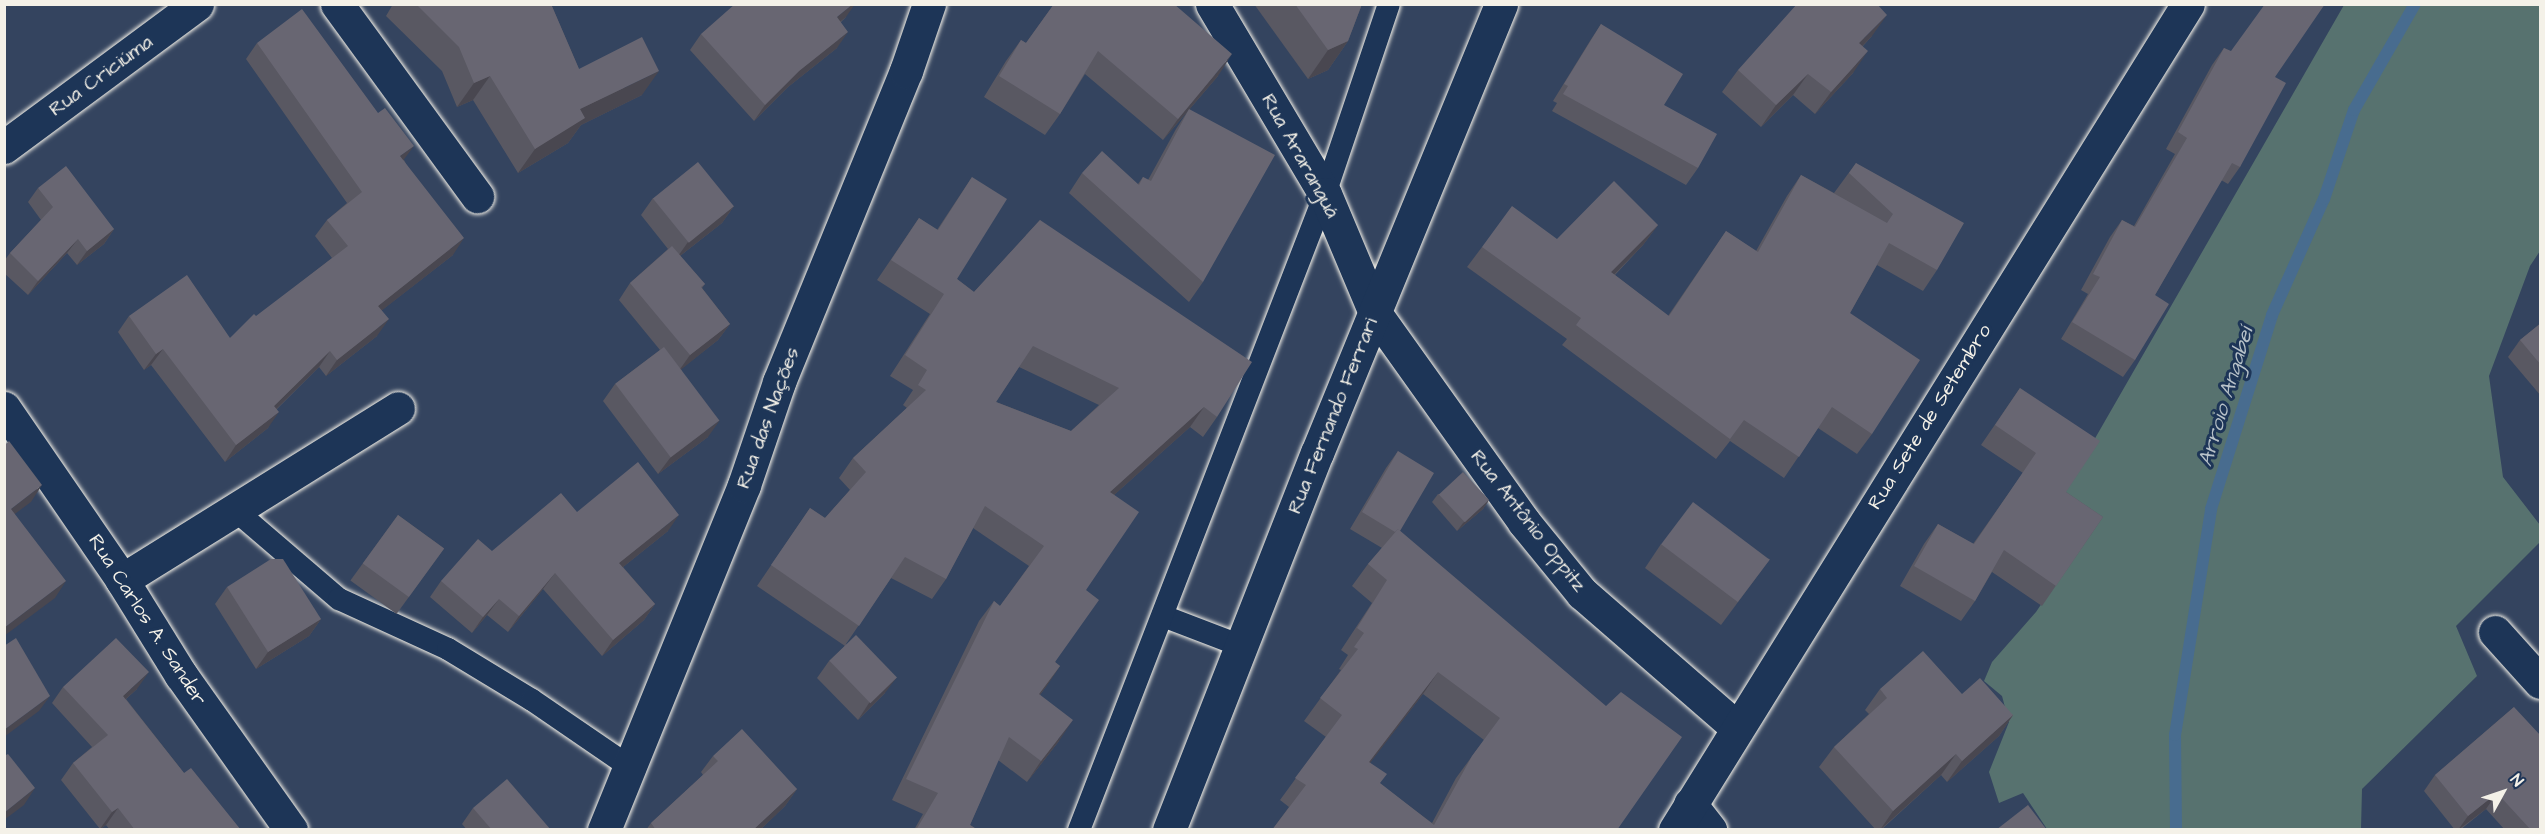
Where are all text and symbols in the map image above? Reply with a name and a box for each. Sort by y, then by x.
street label: Rua Criciúma [44,30,158,122]
street label: Rua Araranguá [1256,90,1344,222]
street label: Rua Fernando Ferrari [1283,315,1383,517]
street label: Rua Sete de Setembro [1863,320,1997,514]
water label: Arroio Angabeí [2193,325,2259,469]
street label: Rua das Nações [731,344,805,492]
street label: Rua Antônio Oppitz [1465,445,1591,597]
street label: Rua Carlos A. Sander [83,530,211,710]
north arrow [2473,762,2533,822]
text: N [2505,770,2528,791]

